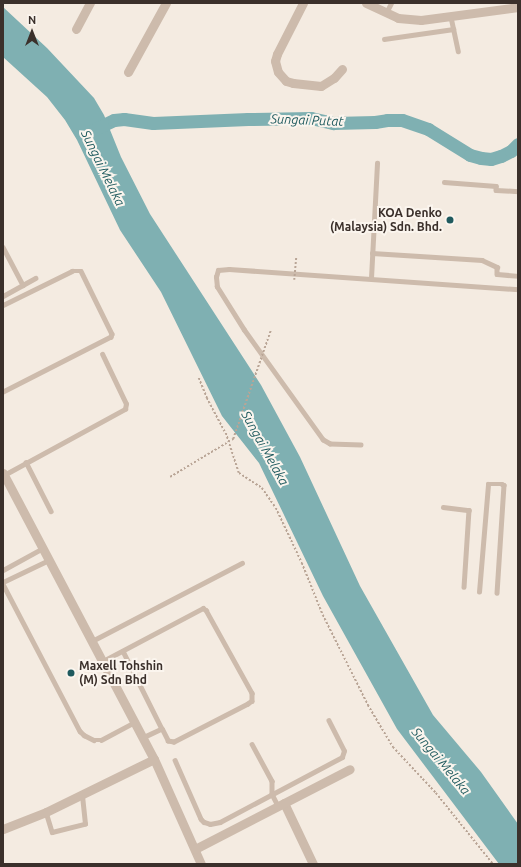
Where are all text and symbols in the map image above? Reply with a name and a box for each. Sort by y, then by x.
north arrow [12,12,52,52]
text: N [28,14,36,26]
water label: Sungai Putat [270,111,344,129]
water label: Sungai Melaka [78,127,128,209]
place label: KOA Denko (Malaysia) Sdn. Bhd. [330,206,442,234]
marker: KOA Denko (Malaysia) Sdn. Bhd. [445,215,455,225]
water label: Sungai Melaka [238,408,292,488]
place label: Maxell Tohshin (M) Sdn Bhd [79,659,163,687]
marker: Maxell Tohshin (M) Sdn Bhd [66,668,76,678]
water label: Sungai Melaka [408,724,474,798]

